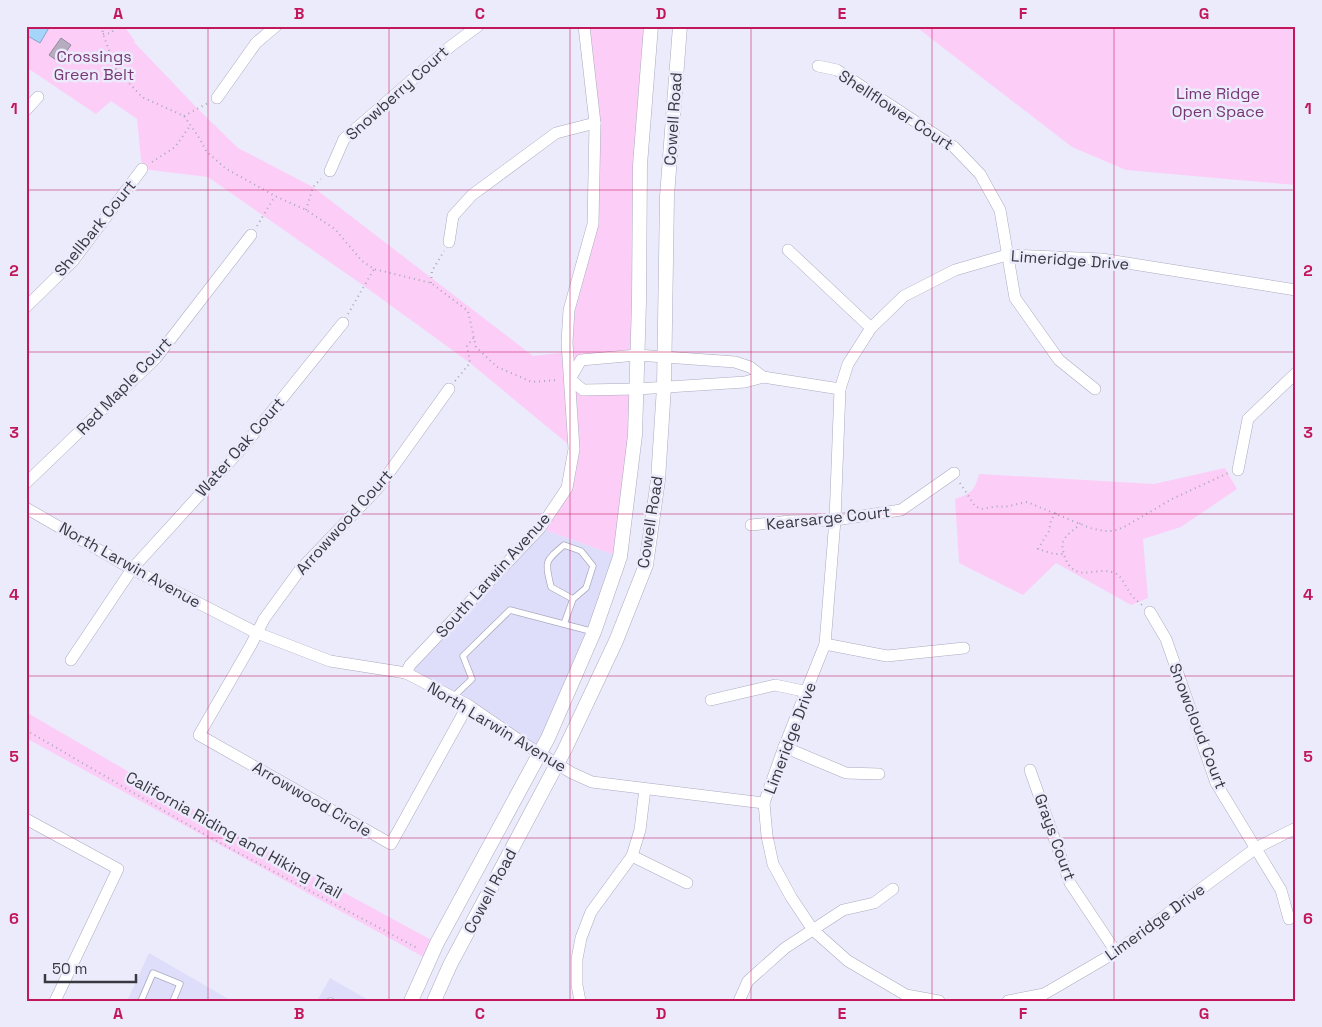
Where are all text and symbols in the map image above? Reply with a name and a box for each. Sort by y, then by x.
text: A [113,3,123,24]
text: B [294,3,304,24]
text: C [475,3,485,24]
text: D [656,3,666,24]
text: E [838,3,847,24]
text: F [1019,3,1028,24]
text: G [1199,3,1209,24]
street label: Snowberry Court [341,41,453,145]
park label: Crossings Green Belt [54,46,134,85]
street label: Shellflower Court [835,65,957,155]
street label: Cowell Road [659,72,687,166]
park label: Lime Ridge Open Space [1172,83,1264,122]
text: 1 [10,98,18,119]
text: 1 [1304,98,1312,119]
street label: Shellbark Court [50,175,140,281]
street label: Limeridge Drive [1010,245,1130,275]
text: 2 [9,260,19,281]
text: 2 [1303,260,1313,281]
street label: Red Maple Court [72,333,176,439]
street label: Water Oak Court [191,393,289,501]
text: 3 [9,422,19,443]
text: 3 [1303,422,1313,443]
street label: Arrowwood Court [291,465,397,579]
street label: Cowell Road [632,474,668,570]
street label: Kearsarge Court [765,501,891,535]
street label: South Larwin Avenue [431,508,555,642]
street label: North Larwin Avenue [55,517,205,613]
text: 4 [9,584,19,605]
text: 4 [1303,584,1313,605]
street label: Snowcloud Court [1164,660,1232,792]
street label: North Larwin Avenue [424,677,570,777]
street label: Limeridge Drive [759,679,821,797]
text: 5 [9,746,19,767]
text: 5 [1303,746,1313,767]
street label: Arrowwood Circle [249,756,375,842]
street label: California Riding and Hiking Trail [122,767,346,903]
street label: Grays Court [1030,791,1080,883]
street label: Cowell Road [459,845,521,937]
street label: Limeridge Drive [1101,879,1209,965]
text: 6 [9,908,19,929]
text: 6 [1303,908,1313,929]
scale bar [45,952,136,984]
text: 50 m [52,959,87,978]
text: A [113,1003,123,1024]
text: B [294,1003,304,1024]
text: C [475,1003,485,1024]
text: D [656,1003,666,1024]
text: E [838,1003,847,1024]
text: F [1019,1003,1028,1024]
text: G [1199,1003,1209,1024]

